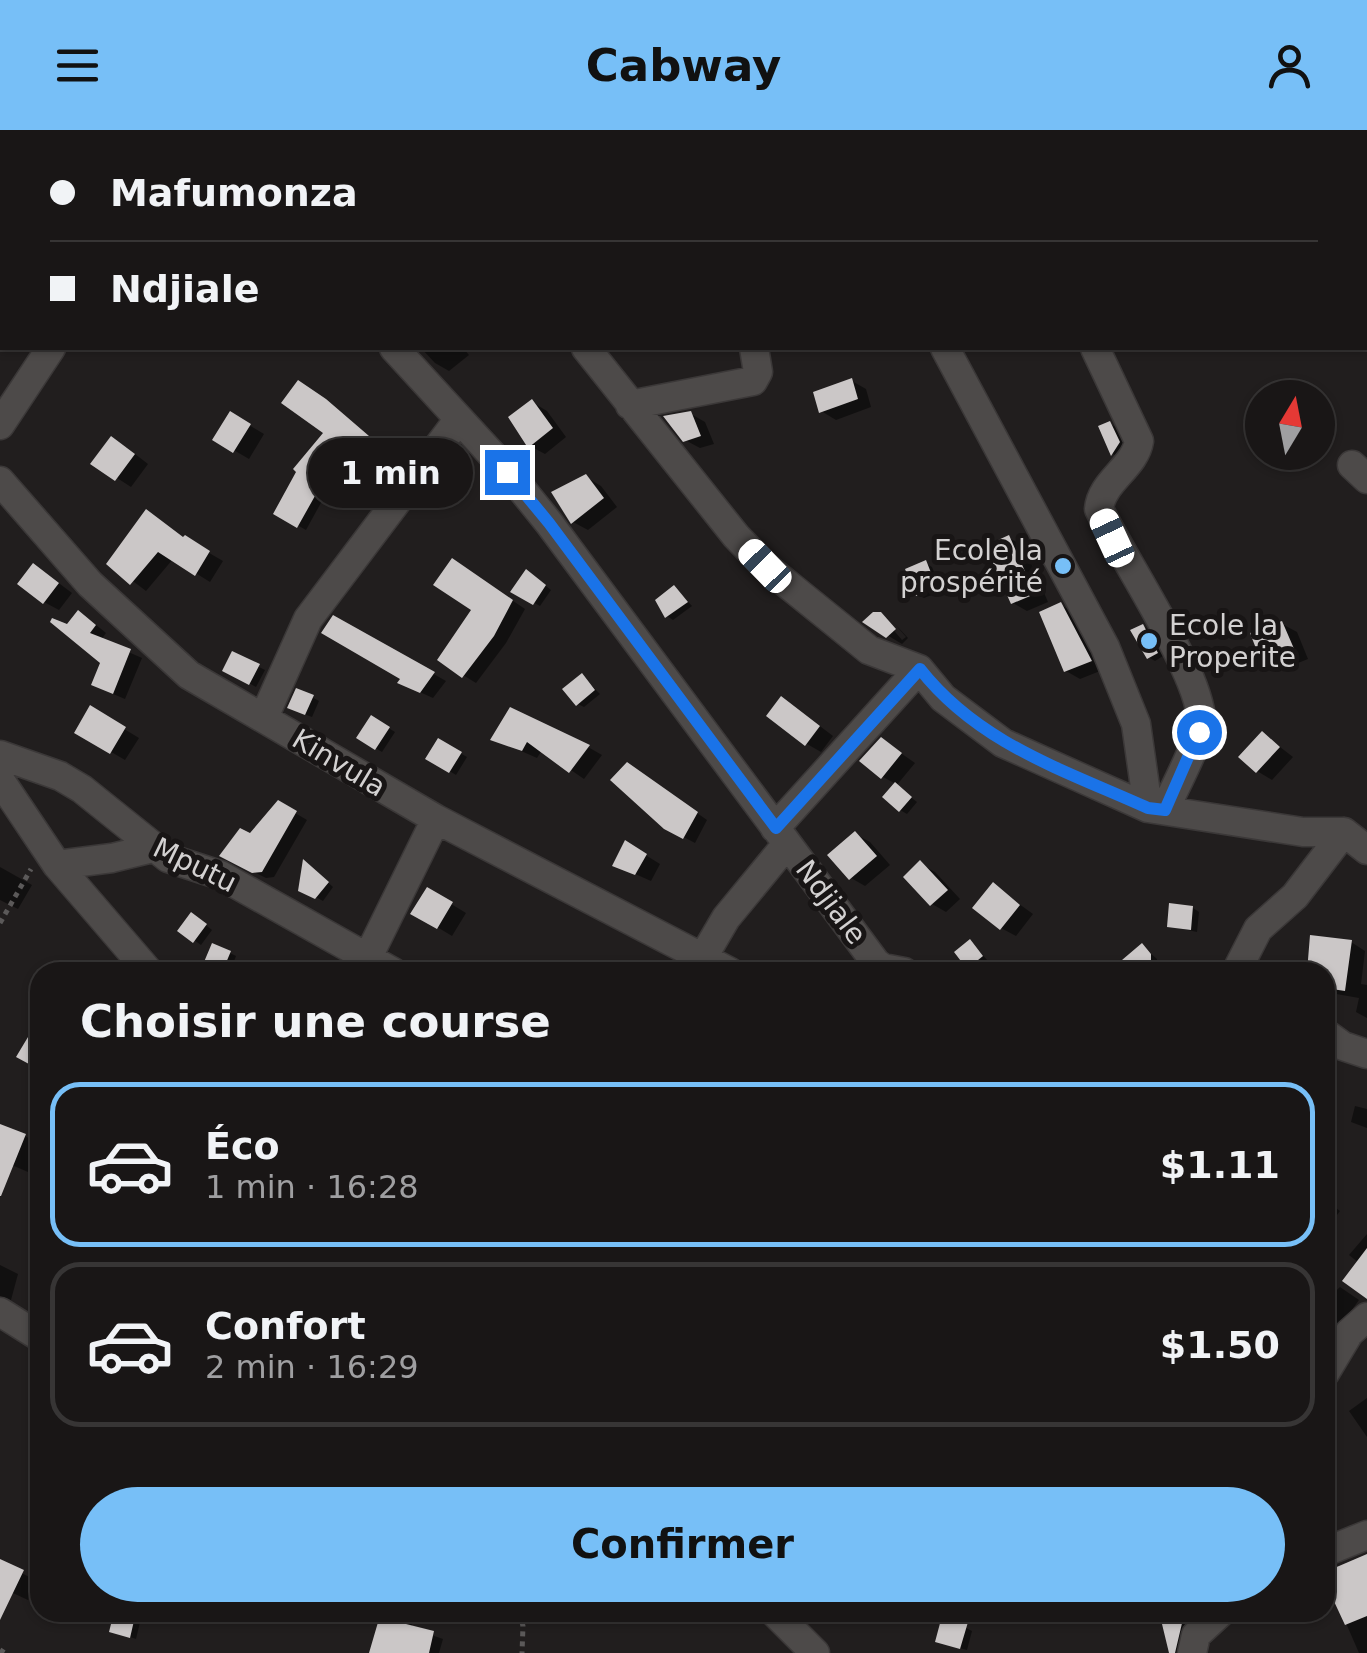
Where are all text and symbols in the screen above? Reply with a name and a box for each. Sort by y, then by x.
icon: menu [50,38,105,93]
icon: person [1262,38,1317,93]
text: Cabway [586,39,781,92]
text: Mafumonza [110,171,358,215]
text: Ndjiale [110,267,260,311]
north arrow [1245,380,1335,470]
map controls [1245,380,1335,470]
callout: 1 min [307,437,472,507]
route end [485,450,530,495]
text: 1 min [340,454,441,492]
car [1086,504,1138,572]
car [733,534,797,598]
place label: Ecole la prospérité [900,534,1043,599]
marker: Ecole la prospérité [1052,555,1074,577]
place label: Ecole la Properite [1169,609,1296,674]
marker: Ecole la Properite [1138,630,1160,652]
route start [1177,710,1222,755]
street label: Kinvula [286,722,392,804]
street label: Mputu [148,831,242,899]
street label: Ndjiale [789,854,873,950]
text: Choisir une course [80,995,551,1048]
icon: car [85,1120,175,1210]
text: Éco [205,1124,280,1168]
text: $1.11 [1160,1143,1280,1187]
text: 1 min · 16:28 [205,1168,419,1206]
icon: car [85,1300,175,1390]
text: Confort [205,1304,366,1348]
text: $1.50 [1160,1323,1280,1367]
text: 2 min · 16:29 [205,1348,419,1386]
button: Confirmer [80,1487,1285,1602]

